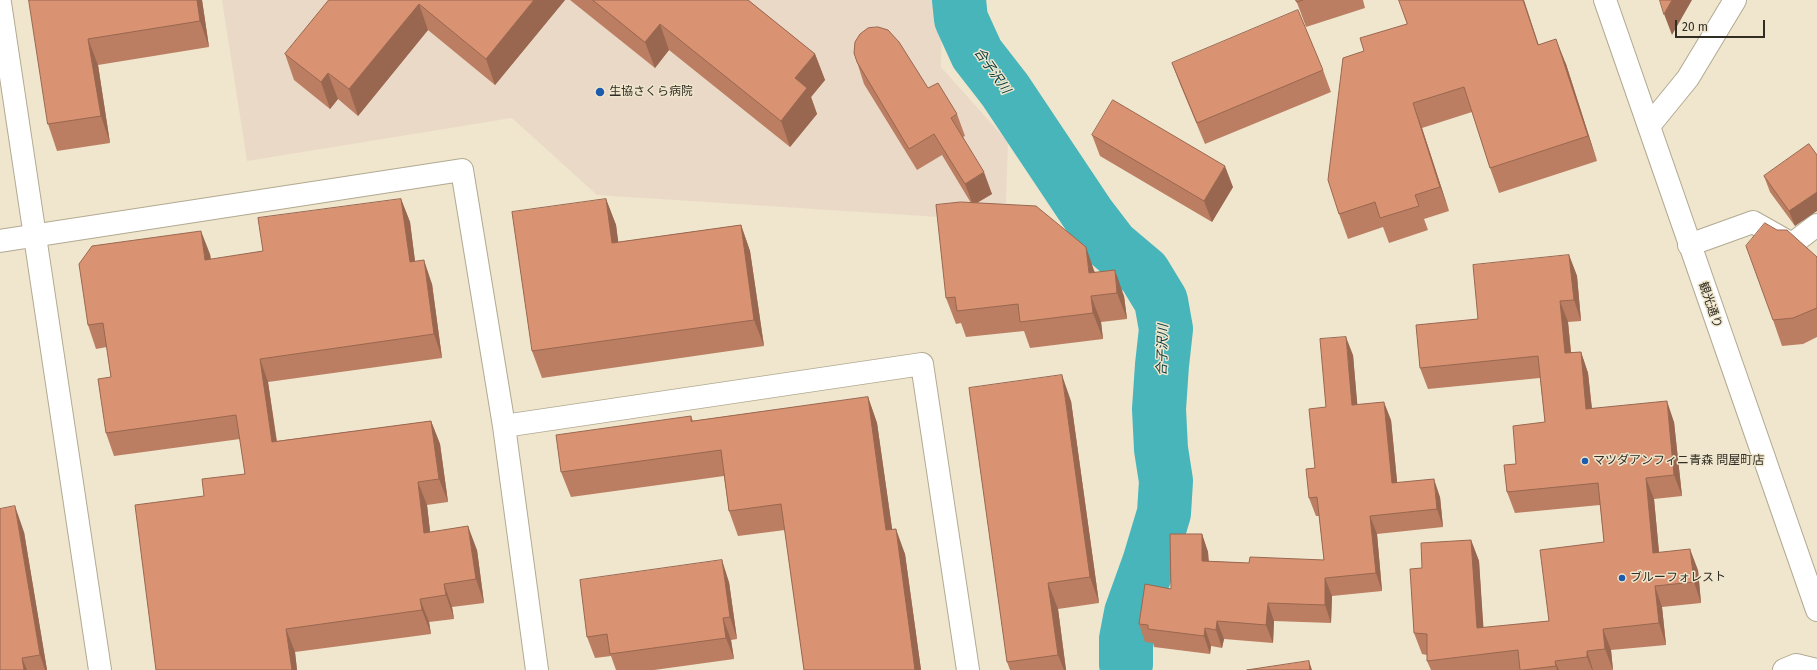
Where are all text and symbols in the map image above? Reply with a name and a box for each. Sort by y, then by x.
scale bar [1677,12,1767,38]
text: 20 m [1682,20,1708,34]
water label: 合子沢川 [971,45,1013,97]
place label: 生協さくら病院 [609,85,693,99]
marker: 生協さくら病院 [594,86,606,98]
street label: 観光通り [1695,280,1725,330]
water label: 合子沢川 [1154,324,1172,376]
place label: マツダアンフィニ青森 問屋町店 [1593,454,1764,468]
marker: マツダアンフィニ青森 問屋町店 [1580,456,1590,466]
place label: ブルーフォレスト [1630,571,1726,585]
marker: ブルーフォレスト [1617,573,1627,583]

